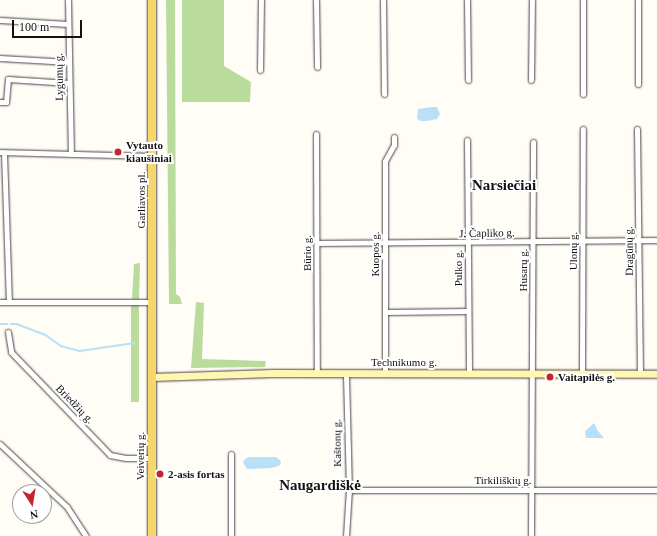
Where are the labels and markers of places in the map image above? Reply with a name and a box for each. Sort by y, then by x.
place label: Vytauto kiaušiniai [126,139,172,165]
marker: Vytauto kiaušiniai [113,147,123,157]
place label: Vaitapilės g. [558,370,615,384]
marker: Vaitapilės g. [545,372,555,382]
place label: 2-asis fortas [168,467,225,481]
marker: 2-asis fortas [155,469,165,479]

